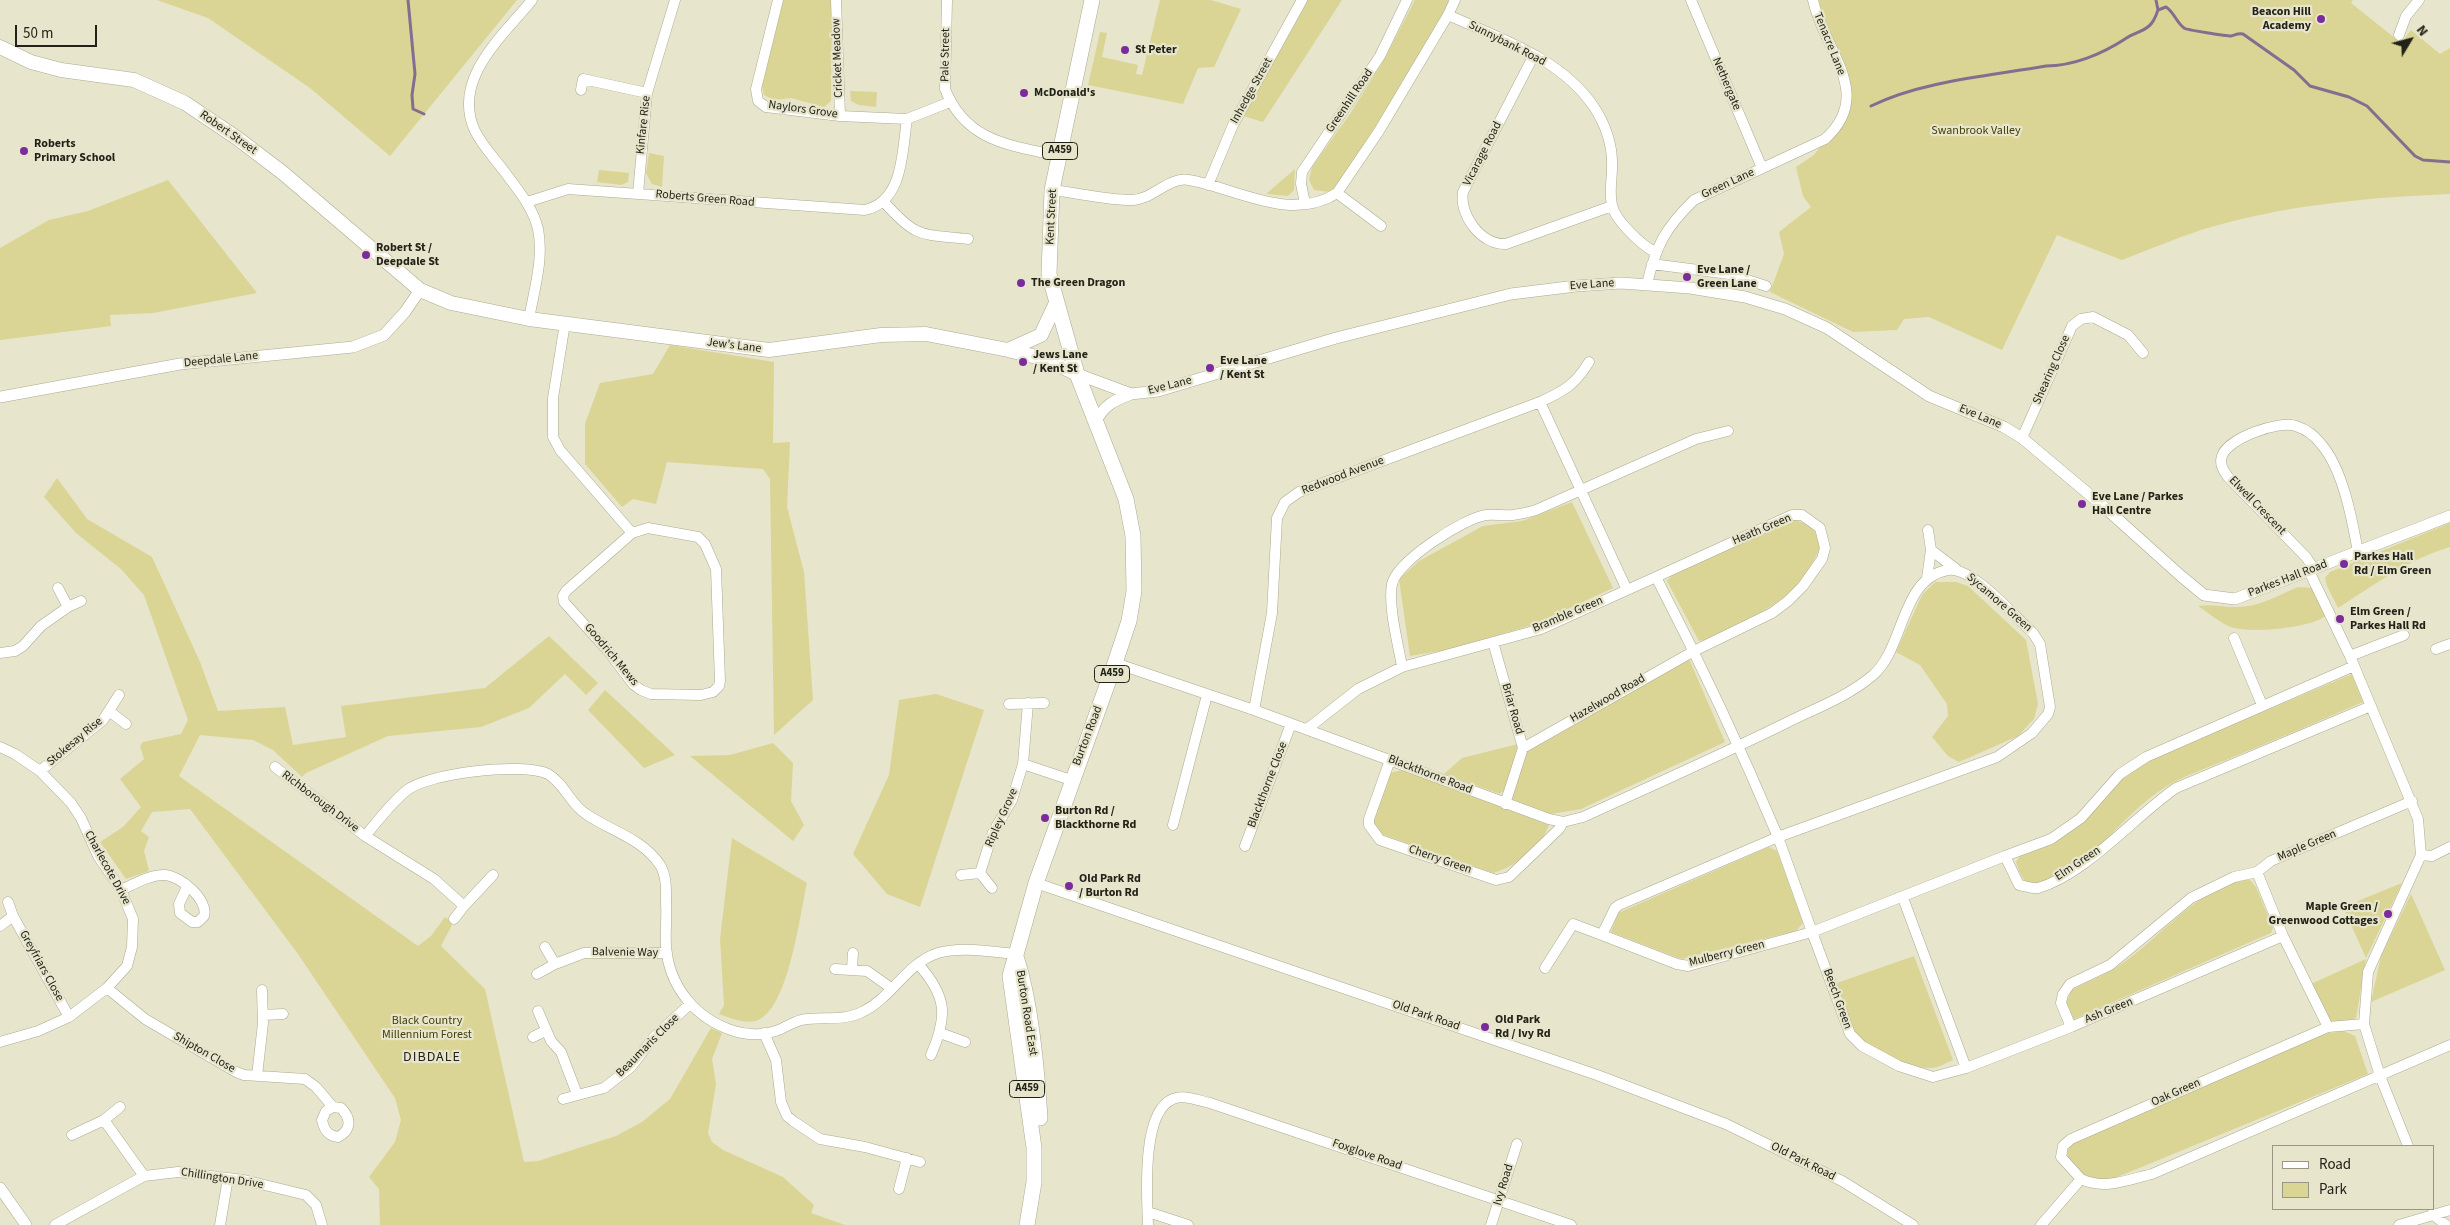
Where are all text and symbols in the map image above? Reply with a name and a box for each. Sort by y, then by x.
place label: Beacon Hill Academy [2252,5,2311,33]
street label: Tenacre Lane [1810,10,1848,78]
marker: Beacon Hill Academy [2315,13,2327,25]
scale bar [18,15,100,47]
north arrow [2385,15,2435,65]
street label: Cricket Meadow [829,18,847,98]
street label: Sunnybank Road [1466,18,1548,70]
text: N [2411,21,2433,41]
text: 50 m [23,23,53,44]
street label: Pale Street [938,28,954,82]
place label: St Peter [1135,43,1177,57]
marker: St Peter [1119,44,1131,56]
street label: Inhedge Street [1228,56,1276,126]
street label: Nethergate [1708,56,1744,112]
street label: Greenhill Road [1323,66,1377,136]
place label: McDonald's [1034,86,1095,100]
marker: McDonald's [1018,87,1030,99]
street label: Kinfare Rise [634,95,654,155]
street label: Naylors Grove [767,98,839,122]
street label: Robert Street [197,108,259,158]
street label: Vicarage Road [1461,119,1505,189]
park label: Swanbrook Valley [1931,124,2021,138]
place label: Roberts Primary School [34,137,115,165]
road number: A459 [1042,142,1078,160]
marker: Roberts Primary School [18,145,30,157]
street label: Green Lane [1699,165,1757,203]
street label: Roberts Green Road [655,187,755,211]
street label: Kent Street [1043,189,1061,245]
place label: Robert St / Deepdale St [376,241,439,269]
marker: Robert St / Deepdale St [360,249,372,261]
place label: Eve Lane / Green Lane [1697,263,1757,291]
marker: Eve Lane / Green Lane [1681,271,1693,283]
place label: The Green Dragon [1031,276,1125,290]
street label: Eve Lane [1569,276,1615,294]
marker: The Green Dragon [1015,277,1027,289]
street label: Shearing Close [2030,333,2074,407]
street label: Jew's Lane [706,336,762,356]
place label: Jews Lane / Kent St [1033,348,1088,376]
street label: Deepdale Lane [183,349,259,371]
place label: Eve Lane / Kent St [1220,354,1267,382]
marker: Jews Lane / Kent St [1017,356,1029,368]
marker: Eve Lane / Kent St [1204,362,1216,374]
street label: Eve Lane [1147,374,1193,398]
street label: Eve Lane [1957,402,2003,432]
street label: Redwood Avenue [1300,454,1386,498]
street label: Elwell Crescent [2225,474,2289,538]
place label: Eve Lane / Parkes Hall Centre [2092,490,2183,518]
marker: Eve Lane / Parkes Hall Centre [2076,498,2088,510]
street label: Heath Green [1730,511,1794,549]
place label: Parkes Hall Rd / Elm Green [2354,550,2431,578]
street label: Parkes Hall Road [2246,557,2330,601]
marker: Parkes Hall Rd / Elm Green [2338,558,2350,570]
street label: Sycamore Green [1963,571,2035,635]
street label: Bramble Green [1531,594,1605,636]
place label: Elm Green / Parkes Hall Rd [2350,605,2426,633]
marker: Elm Green / Parkes Hall Rd [2334,613,2346,625]
street label: Goodrich Mews [581,621,641,689]
road number: A459 [1094,666,1130,682]
street label: Hazelwood Road [1568,672,1648,726]
street label: Briar Road [1498,682,1526,736]
street label: Burton Road [1070,704,1106,768]
street label: Stokesay Rise [44,715,106,769]
street label: Blackthorne Close [1245,740,1291,830]
street label: Blackthorne Road [1386,752,1474,798]
street label: Richborough Drive [279,768,361,836]
street label: Ripley Grove [983,786,1021,850]
place label: Burton Rd / Blackthorne Rd [1055,804,1136,832]
marker: Burton Rd / Blackthorne Rd [1039,812,1051,824]
street label: Maple Green [2275,827,2339,865]
street label: Charlecote Drive [81,828,133,908]
street label: Cherry Green [1407,842,1473,878]
street label: Elm Green [2053,844,2103,884]
place label: Old Park Rd / Burton Rd [1079,872,1141,900]
marker: Old Park Rd / Burton Rd [1063,880,1075,892]
place label: Maple Green / Greenwood Cottages [2269,900,2378,928]
marker: Maple Green / Greenwood Cottages [2382,908,2394,920]
street label: Greyfriars Close [16,928,66,1004]
street label: Mulberry Green [1688,938,1766,970]
street label: Balvenie Way [592,945,658,961]
street label: Beech Green [1819,967,1855,1031]
street label: Burton Road East [1012,969,1040,1057]
street label: Ash Green [2083,995,2135,1027]
street label: Old Park Road [1390,998,1462,1034]
street label: Beaumaris Close [613,1011,683,1081]
place label: Old Park Rd / Ivy Rd [1495,1013,1551,1041]
park label: Black Country Millennium Forest [382,1014,472,1042]
marker: Old Park Rd / Ivy Rd [1479,1021,1491,1033]
street label: Shipton Close [170,1029,238,1077]
district label: DIBDALE [402,1050,462,1066]
street label: Oak Green [2149,1076,2203,1110]
road number: A459 [1010,1080,1044,1098]
street label: Foxglove Road [1330,1136,1404,1174]
street label: Old Park Road [1768,1140,1838,1184]
legend [2272,1145,2435,1210]
text: Road [2319,1154,2351,1175]
street label: Ivy Road [1491,1163,1517,1207]
street label: Chillington Drive [180,1165,264,1193]
text: Park [2319,1179,2347,1200]

